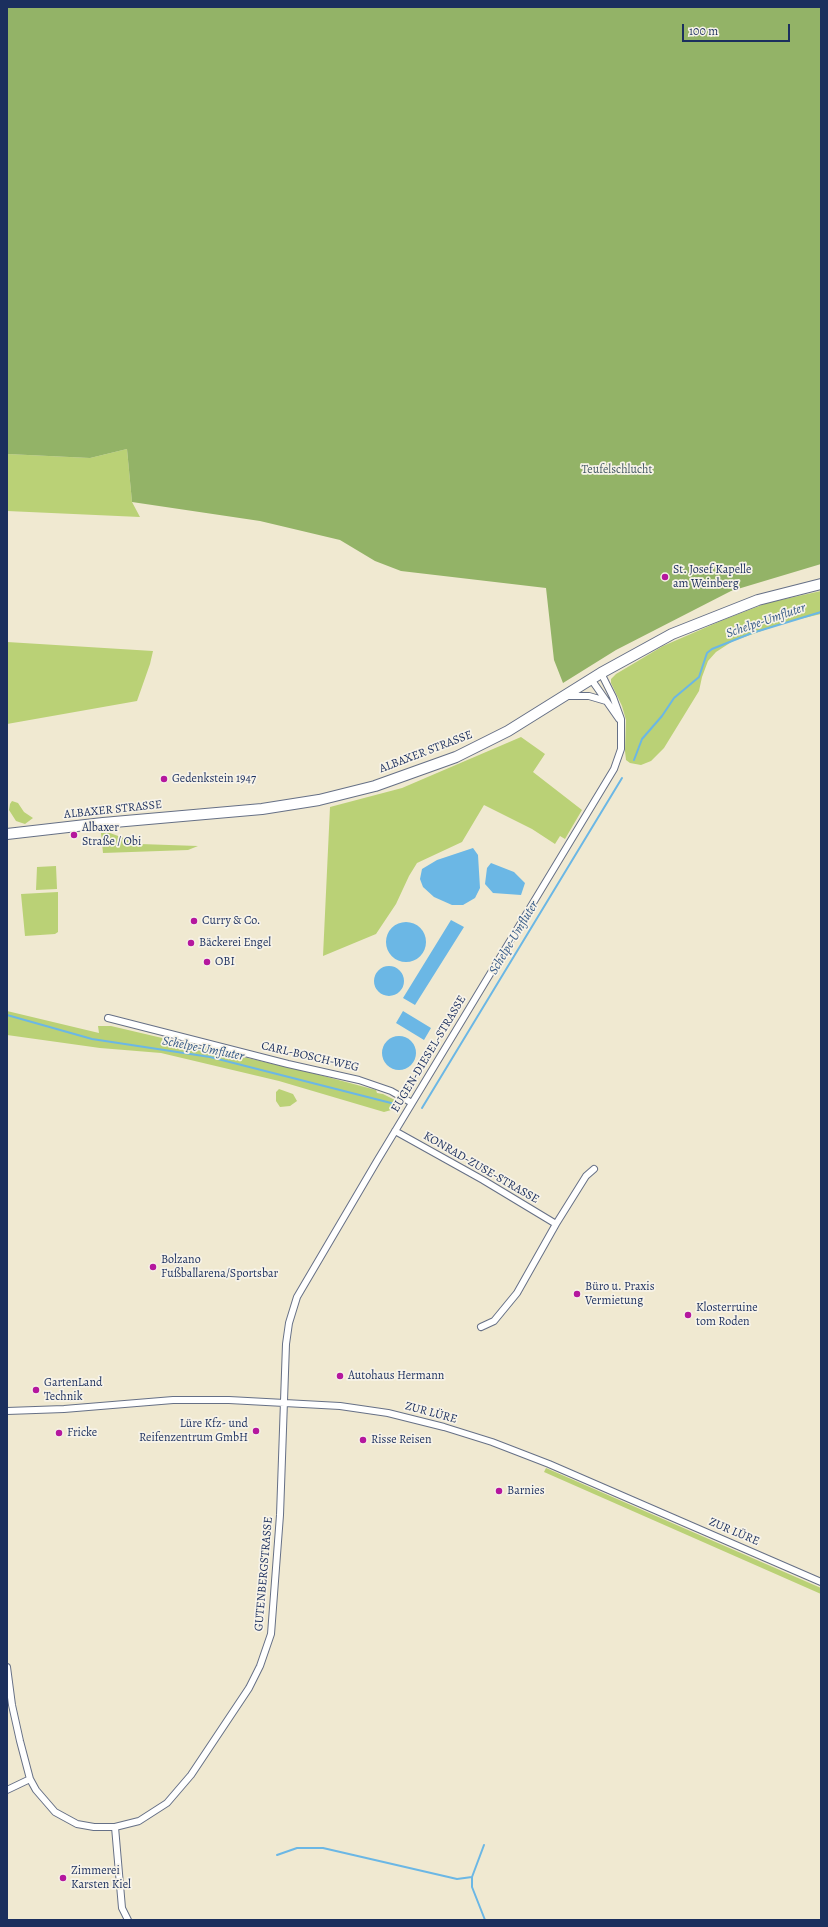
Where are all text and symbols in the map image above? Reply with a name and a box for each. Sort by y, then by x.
scale bar [684,16,792,42]
text: 100 m [689,23,718,39]
park label: Teufelschlucht [582,463,652,477]
place label: St. Josef Kapelle am Weinberg [673,563,751,591]
marker: St. Josef Kapelle am Weinberg [660,572,670,582]
water label: Schelpe-Umfluter [724,600,808,642]
street label: ALBAXER STRASSE [377,728,475,776]
place label: Gedenkstein 1947 [172,772,256,786]
marker: Gedenkstein 1947 [159,774,169,784]
street label: ALBAXER STRASSE [63,798,163,822]
place label: Albaxer Straße / Obi [82,821,141,849]
marker: Albaxer Straße / Obi [69,830,79,840]
water label: Schelpe-Umfluter [486,898,542,978]
place label: Curry & Co. [202,914,260,928]
marker: Curry & Co. [189,916,199,926]
place label: Bäckerei Engel [199,936,271,950]
marker: Bäckerei Engel [186,938,196,948]
place label: OBI [215,955,235,969]
marker: OBI [202,957,212,967]
street label: EUGEN-DIESEL-STRASSE [388,993,470,1115]
water label: Schelpe-Umfluter [161,1033,245,1065]
street label: CARL-BOSCH-WEG [260,1039,360,1075]
street label: KONRAD-ZUSE-STRASSE [421,1129,541,1207]
place label: Bolzano Fußballarena/Sportsbar [161,1253,278,1281]
marker: Bolzano Fußballarena/Sportsbar [148,1262,158,1272]
place label: Büro u. Praxis Vermietung [585,1280,654,1308]
marker: Büro u. Praxis Vermietung [572,1289,582,1299]
place label: Klosterruine tom Roden [696,1301,758,1329]
marker: Klosterruine tom Roden [683,1310,693,1320]
place label: Autohaus Hermann [348,1369,444,1383]
marker: Autohaus Hermann [335,1371,345,1381]
place label: GartenLand Technik [44,1376,102,1404]
marker: GartenLand Technik [31,1385,41,1395]
street label: ZUR LÜRE [403,1399,459,1427]
place label: Lüre Kfz- und Reifenzentrum GmbH [139,1417,248,1445]
place label: Fricke [67,1426,97,1440]
marker: Lüre Kfz- und Reifenzentrum GmbH [251,1426,261,1436]
marker: Fricke [54,1428,64,1438]
place label: Risse Reisen [371,1433,432,1447]
marker: Risse Reisen [358,1435,368,1445]
place label: Barnies [507,1484,545,1498]
marker: Barnies [494,1486,504,1496]
street label: ZUR LÜRE [707,1515,761,1549]
street label: GUTENBERGSTRASSE [252,1516,276,1632]
place label: Zimmerei Karsten Kiel [71,1864,131,1892]
marker: Zimmerei Karsten Kiel [58,1873,68,1883]

